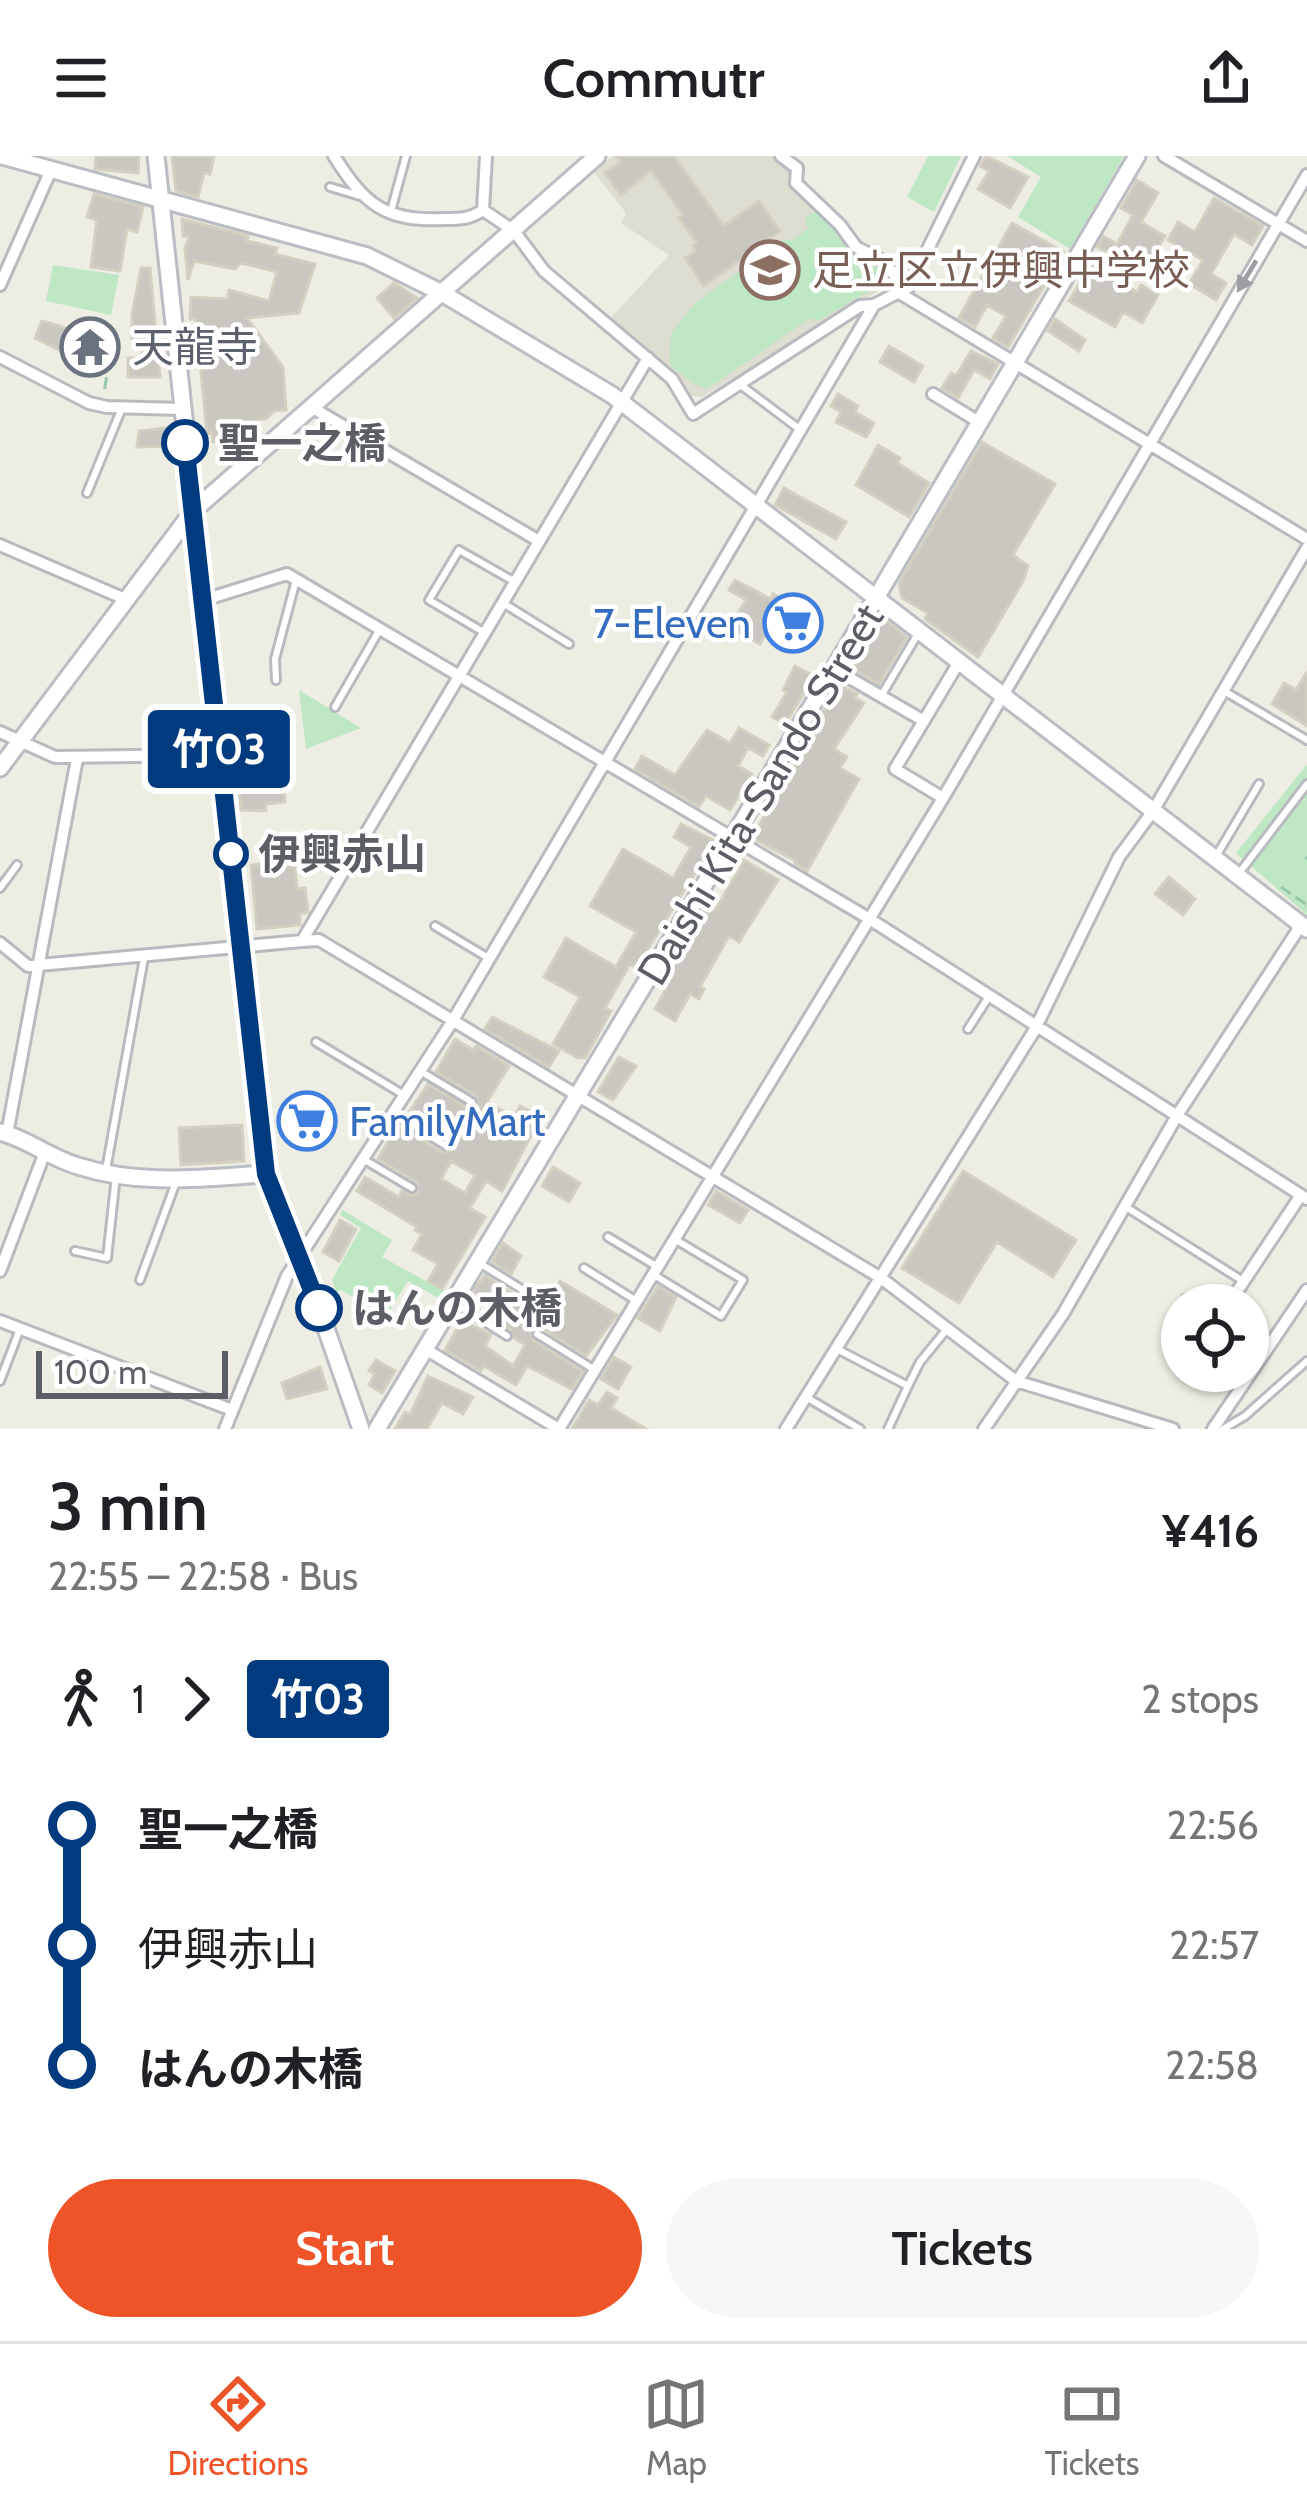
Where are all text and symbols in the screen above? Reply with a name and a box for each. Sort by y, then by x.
icon: menu [48,45,114,111]
text: Commutr [542,45,765,111]
icon: share [1193,45,1259,111]
school or university icon: 足立区立伊興中学校 [739,239,801,301]
place label: 足立区立伊興中学校 [812,244,1190,296]
one-way arrow [1237,259,1258,293]
temple icon: 天龍寺 [59,316,121,378]
place label: 天龍寺 [132,321,258,373]
place label: 聖一之橋 [218,417,386,469]
marker: 聖一之橋 [163,421,207,465]
supermarket icon: 7-Eleven [762,592,824,654]
street label: Daishi Kita-Sando Street [626,594,894,994]
place label: 7-Eleven [593,597,751,649]
line badge: 竹03 [150,710,288,788]
text: 竹03 [172,723,266,775]
place label: 伊興赤山 [258,828,426,880]
marker: 伊興赤山 [215,838,247,870]
supermarket icon: FamilyMart [276,1090,338,1152]
place label: FamilyMart [349,1095,546,1147]
place label: はんの木橋 [352,1282,562,1334]
map controls [1161,1284,1269,1392]
button: locate [1161,1284,1269,1392]
marker: はんの木橋 [297,1286,341,1330]
scale bar [36,1345,228,1398]
text: 100 m [54,1352,147,1392]
text: 3 min [48,1466,208,1547]
text: ¥416 [1162,1504,1259,1558]
text: 22:55 – 22:58 · Bus [48,1552,358,1600]
icon: walk [48,1666,114,1732]
icon: forward [163,1666,229,1732]
text: 竹03 [271,1673,365,1725]
text: 1 [132,1675,145,1723]
text: 2 stops [1141,1675,1259,1723]
text: 22:56 [1167,1801,1259,1849]
text: 聖一之橋 [138,1802,318,1856]
text: 22:57 [1169,1921,1259,1969]
text: 伊興赤山 [138,1922,318,1976]
text: 22:58 [1165,2041,1259,2089]
text: はんの木橋 [138,2042,363,2096]
button: Start [48,2179,642,2317]
button: Tickets [666,2179,1259,2317]
tab: Directions [167,2371,309,2483]
tab: Map [643,2371,709,2483]
tab: Tickets [1044,2371,1139,2483]

